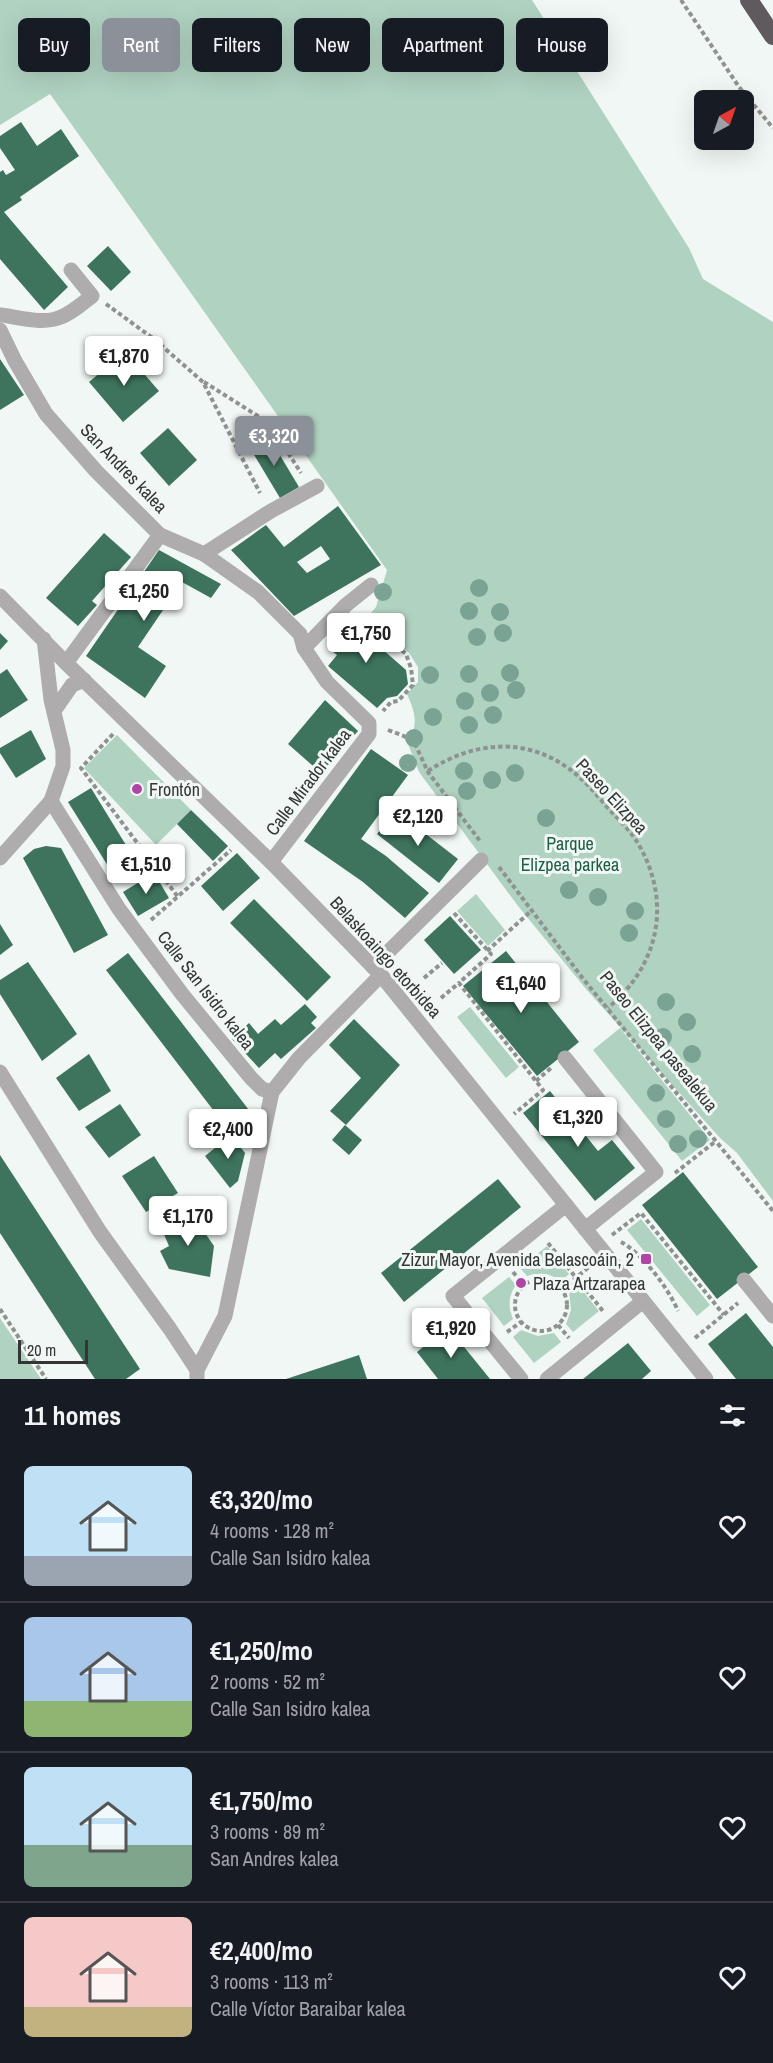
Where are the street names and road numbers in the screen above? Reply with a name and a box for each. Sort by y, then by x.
street label: San Andres kalea [75,418,173,518]
street label: Calle Mirador kalea [260,723,356,841]
street label: Paseo Elizpea [570,753,654,839]
street label: Belaskoaingo etorbidea [325,891,447,1023]
street label: Calle San Isidro kalea [152,925,260,1055]
street label: Paseo Elizpea pasealekua [594,965,724,1117]

